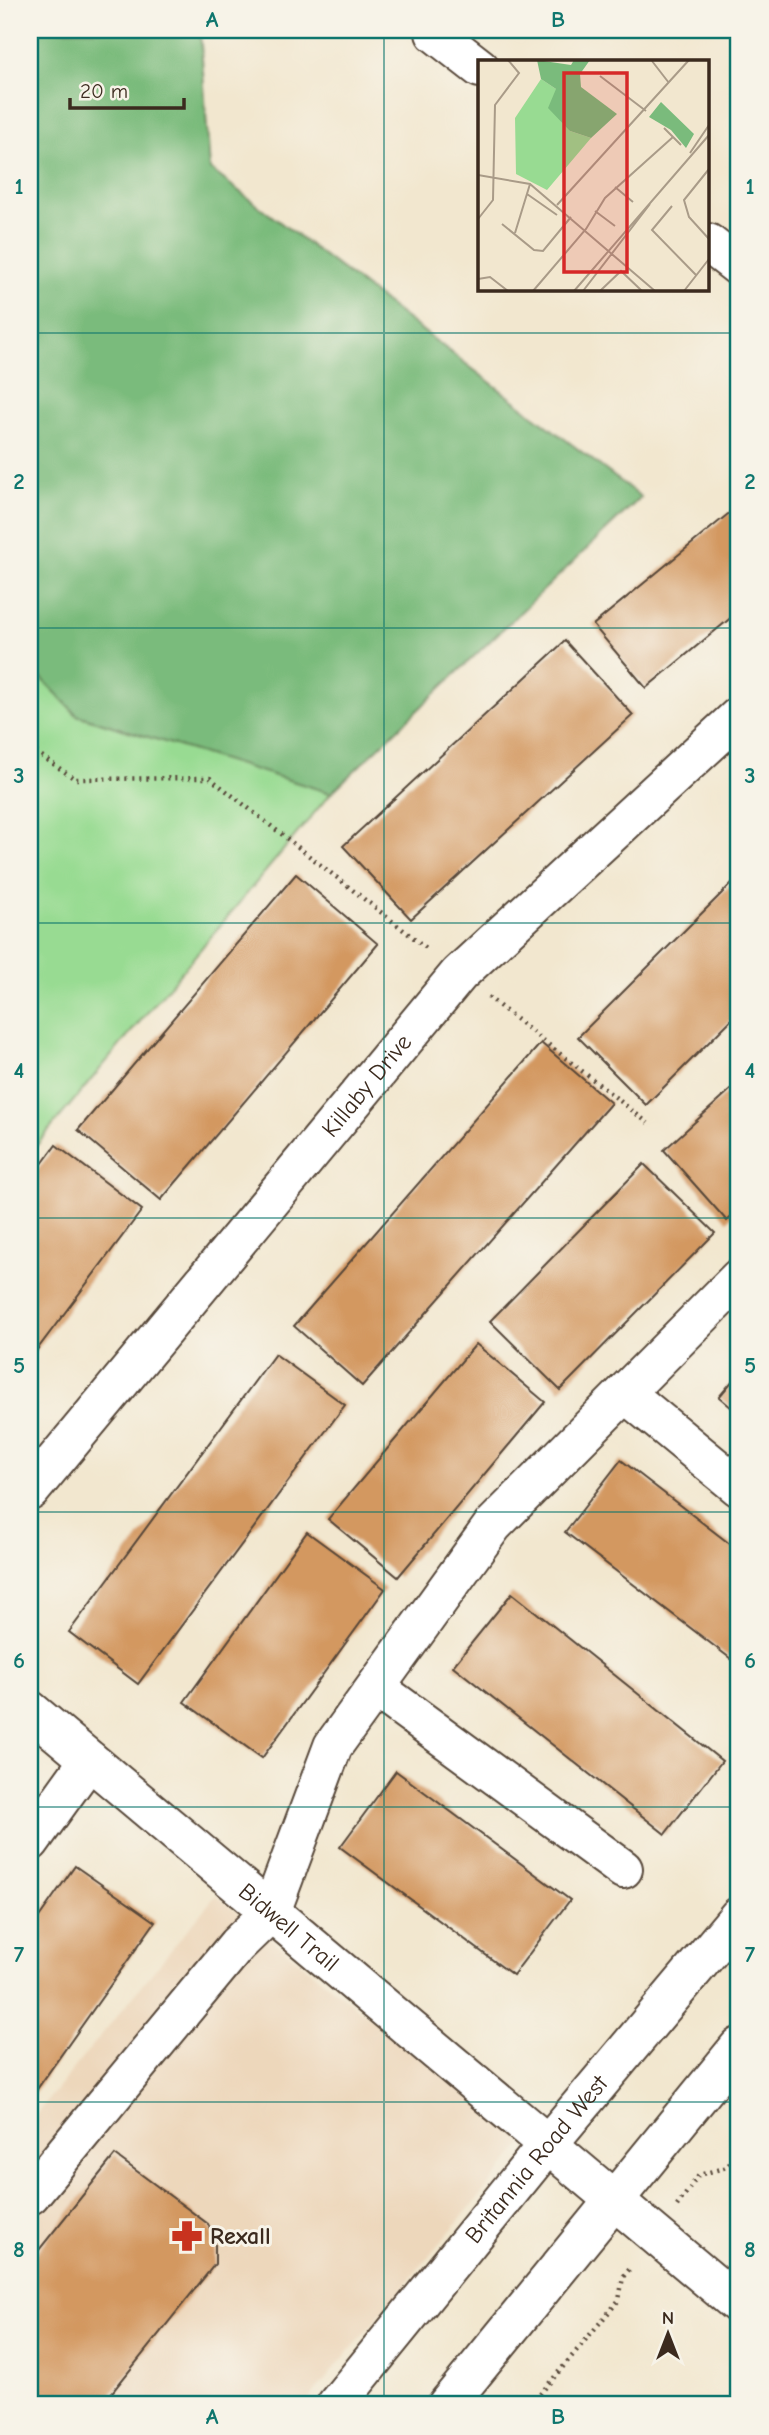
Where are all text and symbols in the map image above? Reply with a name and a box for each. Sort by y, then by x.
text: A [206,6,219,33]
text: B [551,6,565,33]
inset map [478,60,710,290]
scale bar [70,66,184,110]
text: 20 m [80,79,128,103]
text: 1 [14,173,24,200]
text: 1 [745,173,755,200]
text: 2 [13,468,25,495]
text: 2 [744,468,756,495]
text: 3 [13,762,25,789]
text: 3 [744,762,756,789]
street label: Killaby Drive [316,1028,417,1142]
text: 4 [14,1057,25,1084]
text: 4 [745,1057,756,1084]
text: 5 [13,1352,25,1379]
text: 5 [744,1352,756,1379]
text: 6 [13,1647,25,1674]
text: 6 [744,1647,756,1674]
street label: Bidwell Trail [233,1877,345,1977]
text: 7 [14,1941,25,1968]
text: 7 [745,1941,756,1968]
street label: Britannia Road West [459,2069,614,2249]
pharmacy icon: Rexall [170,2219,204,2253]
place label: Rexall [210,2222,271,2250]
text: 8 [13,2236,25,2263]
text: 8 [744,2236,756,2263]
north arrow [632,2298,702,2368]
text: N [662,2307,674,2329]
text: A [206,2403,219,2430]
text: B [551,2403,565,2430]

